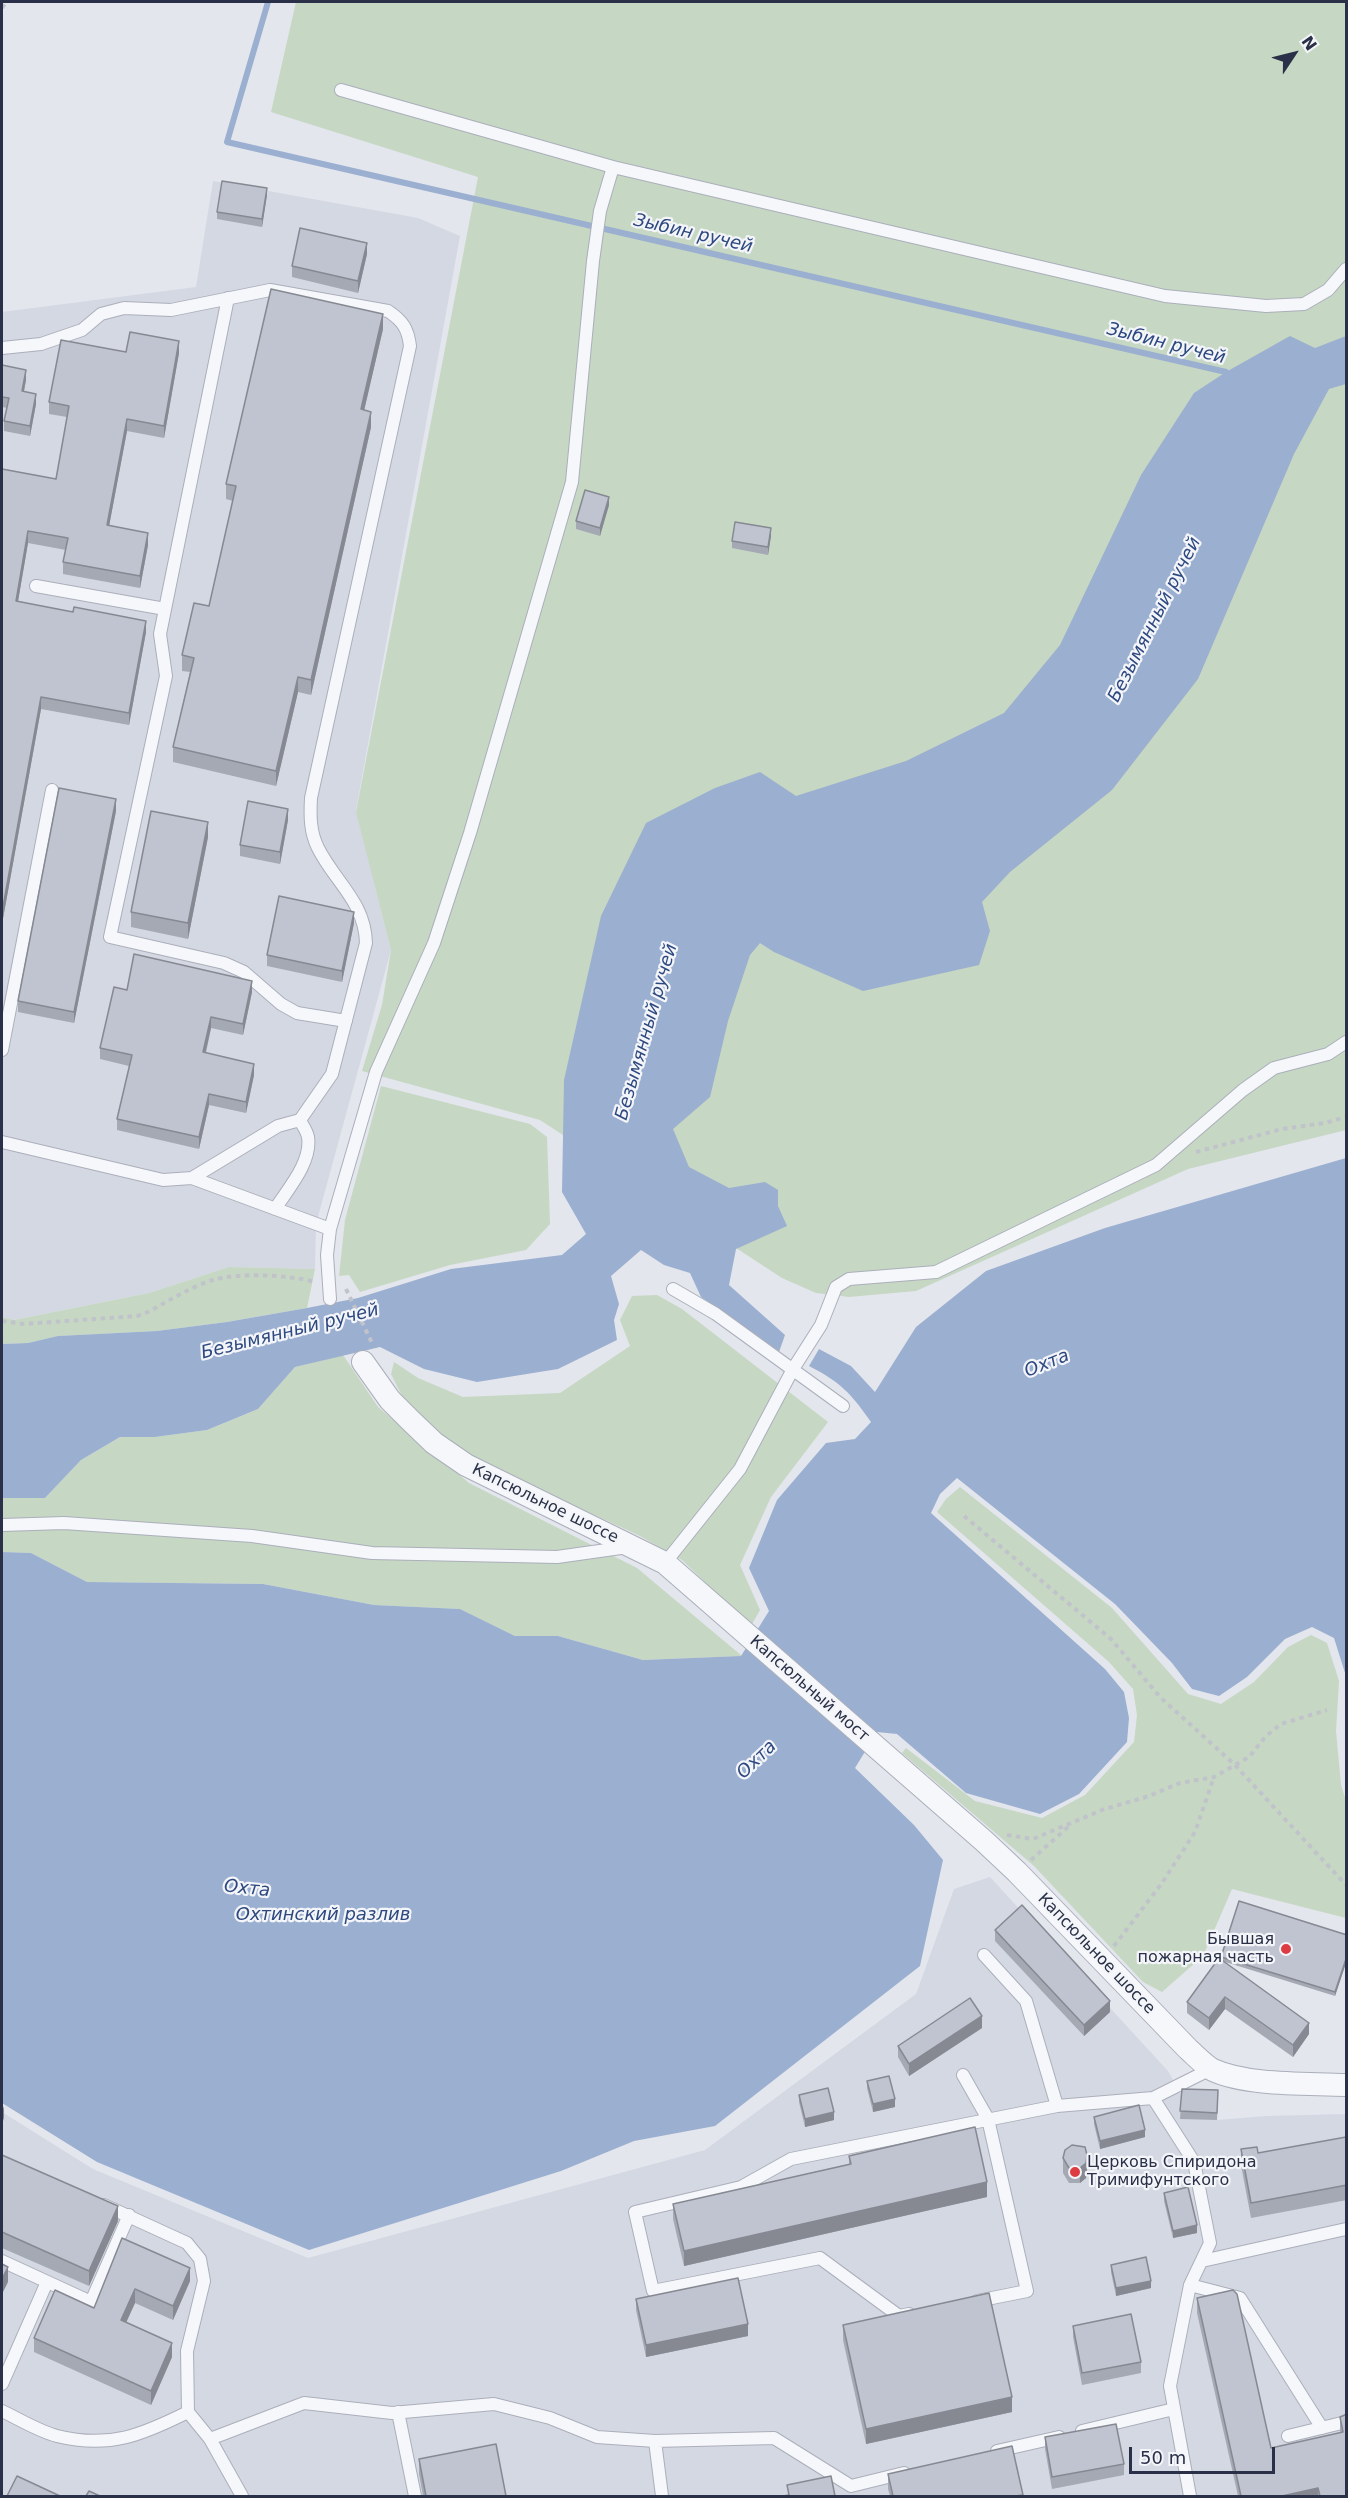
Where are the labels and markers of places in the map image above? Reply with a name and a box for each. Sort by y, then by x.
place label: Бывшая пожарная часть [1138,1930,1274,1968]
marker: Бывшая пожарная часть [1279,1942,1293,1956]
place label: Церковь Спиридона Тримифунтского [1087,2153,1257,2191]
marker: Церковь Спиридона Тримифунтского [1068,2165,1082,2179]

